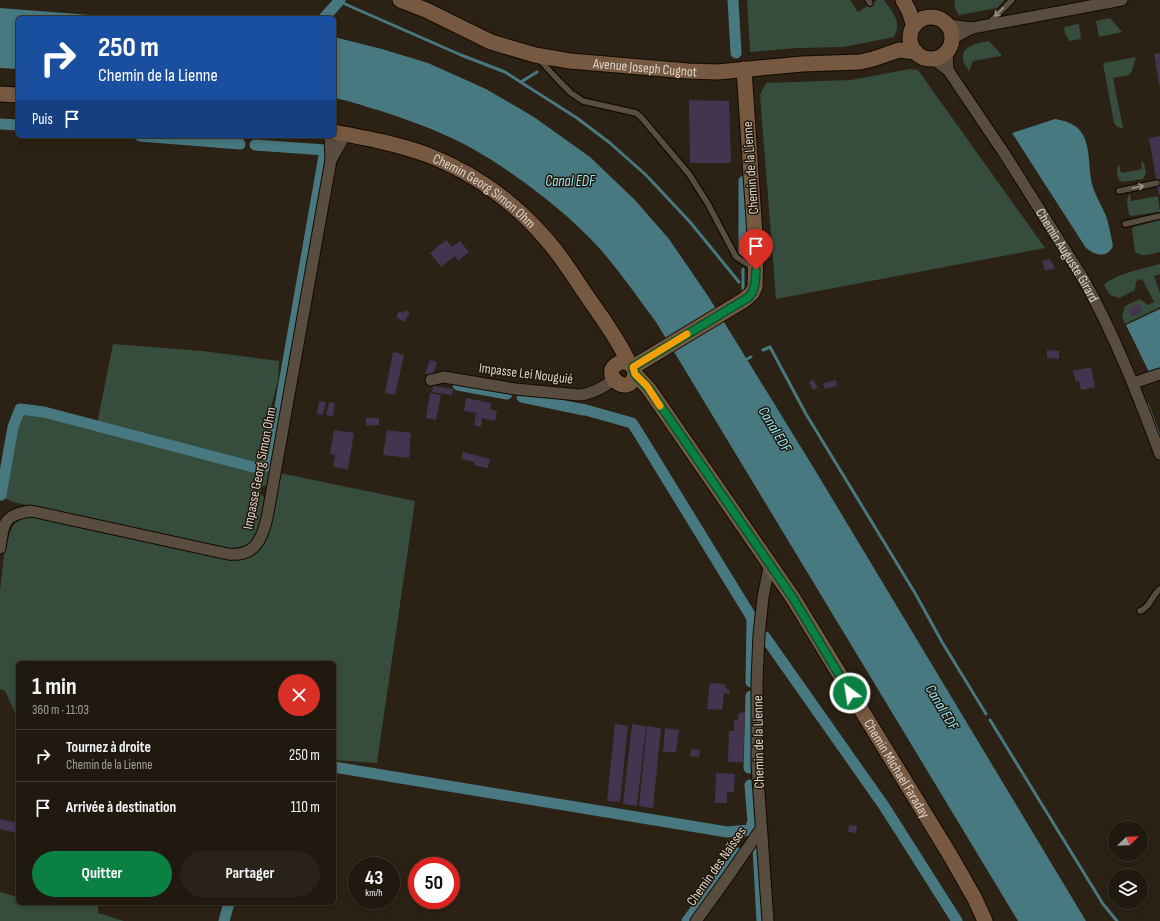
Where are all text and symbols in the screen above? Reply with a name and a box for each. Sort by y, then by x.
one-way arrow [994,8,1004,17]
text: 250 m [98,31,159,64]
icon: right [32,32,84,84]
street label: Avenue Joseph Cugnot [591,55,697,80]
text: Chemin de la Lienne [98,65,218,86]
icon: arrive [61,108,83,130]
text: Puis [32,110,53,129]
street label: Chemin de la Lienne [739,121,762,215]
street label: Chemin Georg Simon Ohm [430,150,539,232]
water label: Canal EDF [545,172,596,191]
one-way arrow [1131,182,1144,190]
street label: Chemin Auguste Girard [1032,205,1102,305]
pin [739,229,773,270]
icon: arrive [745,235,767,257]
street label: Impasse Lei Nouguié [478,359,574,388]
water label: Canal EDF [754,403,796,456]
street label: Impasse Georg Simon Ohm [239,406,280,531]
text: 1 min [32,672,77,701]
position arrow [829,672,871,714]
button: close [278,674,320,716]
water label: Canal EDF [921,681,963,734]
street label: Chemin de la Lienne [749,695,768,789]
text: 360 m · 11:03 [32,702,89,718]
street label: Chemin Michael Faraday [860,716,934,822]
text: Tournez à droite [66,738,151,757]
icon: right [32,745,54,767]
text: 250 m [289,746,320,765]
text: Chemin de la Lienne [66,757,153,773]
icon: arrive [32,797,54,819]
text: Arrivée à destination [66,798,176,817]
text: 110 m [291,798,320,817]
north arrow [1108,821,1148,861]
map controls [1108,821,1148,909]
street label: Chemin des Naïsses [683,823,750,909]
button: Quitter [32,851,172,897]
button: Partager [180,851,320,897]
speed limit sign: 50 [408,857,460,909]
text: 43 [365,866,383,890]
button: layers [1108,869,1148,909]
text: km/h [365,887,383,899]

